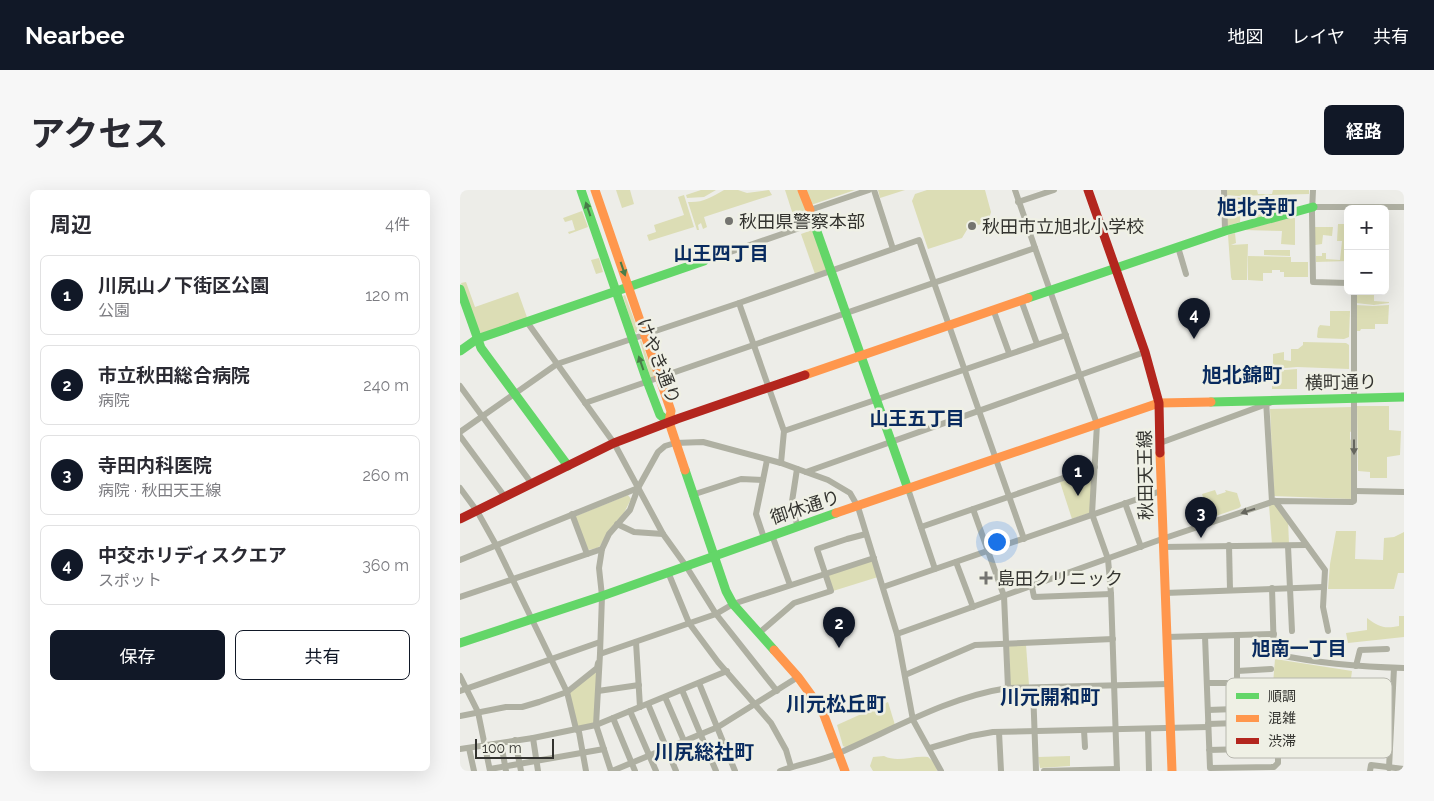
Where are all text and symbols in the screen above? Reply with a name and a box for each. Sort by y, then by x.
text: Nearbee [25,21,125,50]
text: 地図 [1228,26,1264,47]
text: レイヤ [1292,26,1345,47]
text: 共有 [1373,26,1409,47]
button: 経路 [1324,105,1404,155]
text: アクセス [30,113,168,154]
district label: 旭北寺町 [1217,195,1297,219]
one-way arrow [584,202,591,217]
map controls [1344,205,1389,295]
button: + [1344,205,1389,250]
place label: 秋田県警察本部 [739,211,865,232]
text: 周辺 [50,212,92,237]
text: 4件 [385,215,410,234]
marker: 秋田県警察本部 [723,215,735,227]
place label: 秋田市立旭北小学校 [982,216,1144,237]
marker: 秋田市立旭北小学校 [966,220,978,232]
district label: 山王四丁目 [673,242,769,264]
button: − [1344,250,1389,295]
one-way arrow [619,262,627,277]
text: 川尻山ノ下街区公園 [98,274,269,296]
text: 1 [63,286,71,305]
text: 120 m [365,286,409,305]
pin: 4 [1178,298,1210,339]
text: 公園 [98,301,130,320]
street label: けやき通り [633,315,685,407]
one-way arrow [637,356,644,371]
district label: 旭北錦町 [1202,363,1282,387]
text: 市立秋田総合病院 [98,364,250,386]
street label: 横町通り [1305,371,1377,393]
text: 2 [62,376,72,395]
text: 240 m [363,376,409,395]
text: 病院 [98,391,130,410]
district label: 山王五丁目 [869,407,965,429]
street label: 秋田天王線 [1134,430,1156,520]
one-way arrow [1350,439,1358,455]
text: 寺田内科医院 [98,454,212,476]
pin: 1 [1062,455,1094,496]
text: 3 [63,466,71,485]
text: 260 m [362,466,409,485]
text: 病院 · 秋田天王線 [98,481,221,500]
street label: 御休通り [768,486,842,528]
pin: 3 [1185,497,1217,538]
one-way arrow [1240,507,1255,515]
your location [984,529,1010,555]
text: 中交ホリディスクエア [98,544,287,566]
text: 4 [62,556,72,575]
text: 360 m [362,556,409,575]
place label: 島田クリニック [997,568,1123,589]
text: スポット [98,571,162,590]
marker: 島田クリニック [979,571,993,585]
pin: 2 [823,607,855,648]
button: 保存 [50,630,225,680]
button: 共有 [235,630,410,680]
district label: 旭南一丁目 [1251,637,1347,659]
legend [1226,678,1392,758]
district label: 川元開和町 [1000,685,1100,709]
text: 順調 [1268,688,1296,704]
district label: 川元松丘町 [786,692,886,716]
text: 混雑 [1268,710,1296,726]
text: 渋滞 [1268,733,1296,749]
scale bar [475,736,554,759]
text: 100 m [482,740,522,756]
district label: 川尻総社町 [654,740,754,764]

